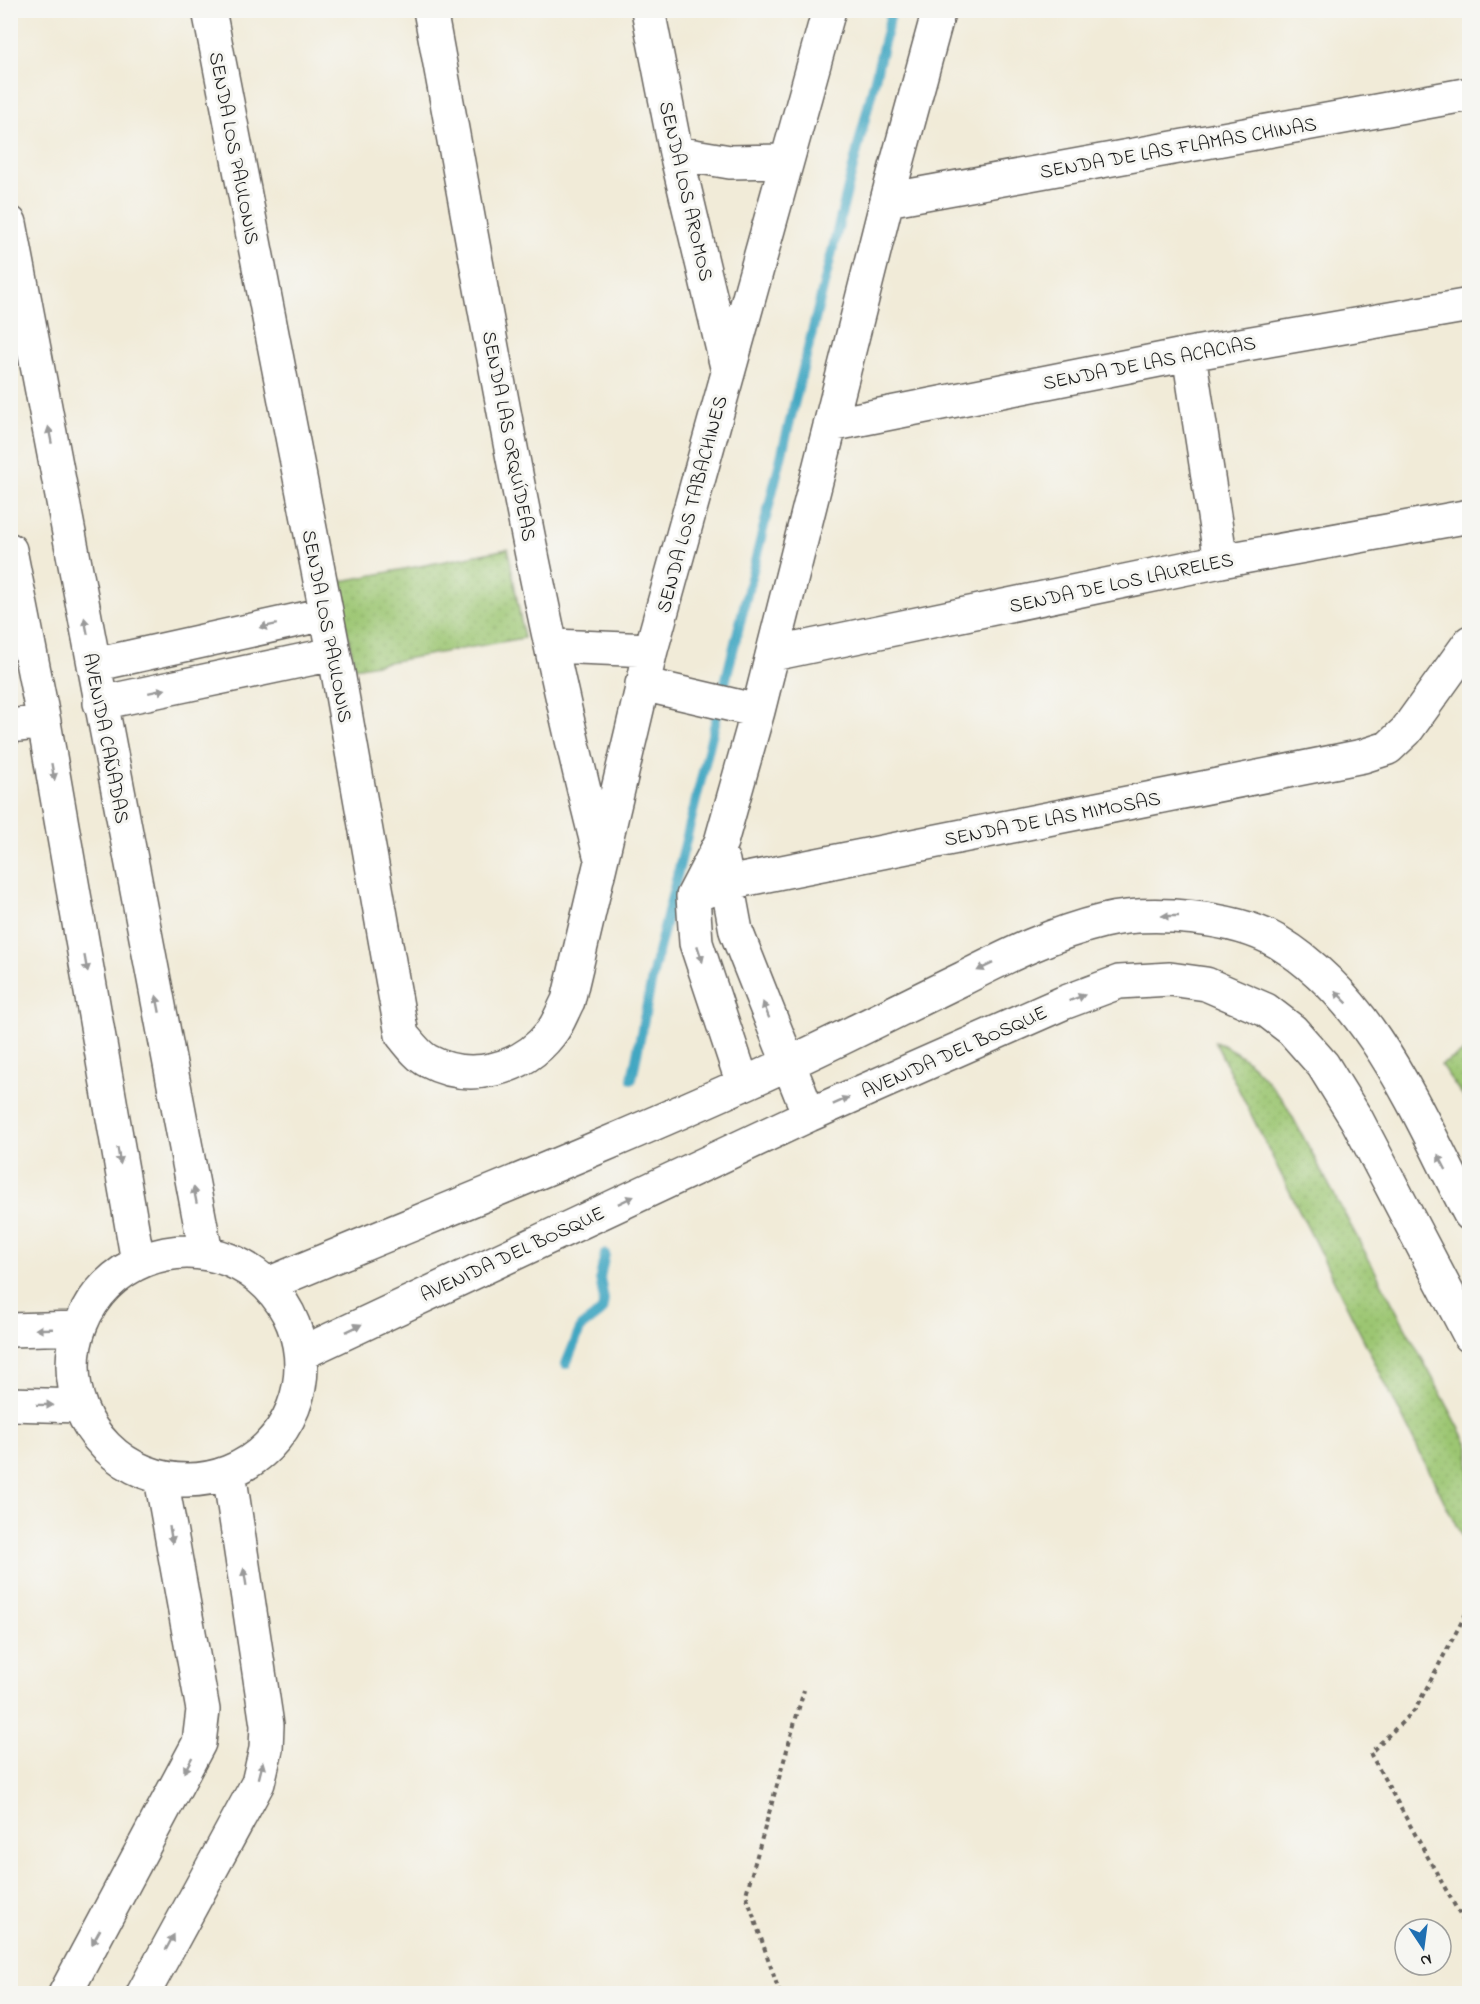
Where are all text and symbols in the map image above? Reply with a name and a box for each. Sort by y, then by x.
street label: SENDA LOS PAULONIS [200,50,265,247]
street label: SENDA LOS AROMOS [650,99,719,284]
street label: SENDA DE LAS FLAMAS CHINAS [1038,111,1319,188]
street label: SENDA LAS ORQUÍDEAS [473,329,542,544]
street label: SENDA DE LAS ACACIAS [1041,330,1259,399]
street label: SENDA LOS TABACHINES [650,392,736,617]
one-way arrow [45,425,54,444]
street label: SENDA LOS PAULONIS [293,528,358,725]
street label: SENDA DE LOS LAURELES [1007,546,1236,622]
one-way arrow [81,617,90,636]
one-way arrow [259,622,277,632]
street label: AVENIDA CAÑADAS [74,651,135,826]
one-way arrow [148,686,167,695]
one-way arrow [48,763,57,782]
street label: SENDA DE LAS MIMOSAS [942,785,1163,856]
one-way arrow [1161,911,1180,921]
one-way arrow [695,945,705,963]
one-way arrow [82,955,91,974]
one-way arrow [976,963,993,972]
one-way arrow [1334,990,1348,1004]
one-way arrow [1069,992,1087,1002]
one-way arrow [153,994,162,1013]
street label: AVENIDA DEL BOSQUE [858,999,1052,1107]
one-way arrow [761,1001,770,1019]
one-way arrow [833,1096,851,1106]
one-way arrow [115,1147,124,1166]
one-way arrow [1437,1154,1447,1171]
one-way arrow [190,1185,199,1204]
one-way arrow [617,1196,634,1205]
street label: AVENIDA DEL BOSQUE [416,1200,610,1311]
one-way arrow [346,1323,363,1332]
one-way arrow [35,1324,54,1334]
one-way arrow [35,1400,54,1410]
one-way arrow [167,1526,176,1545]
one-way arrow [240,1567,249,1586]
one-way arrow [183,1757,193,1774]
one-way arrow [257,1761,267,1779]
north arrow [1393,1917,1453,1977]
one-way arrow [91,1929,101,1946]
one-way arrow [165,1933,175,1950]
text: N [1418,1947,1434,1973]

